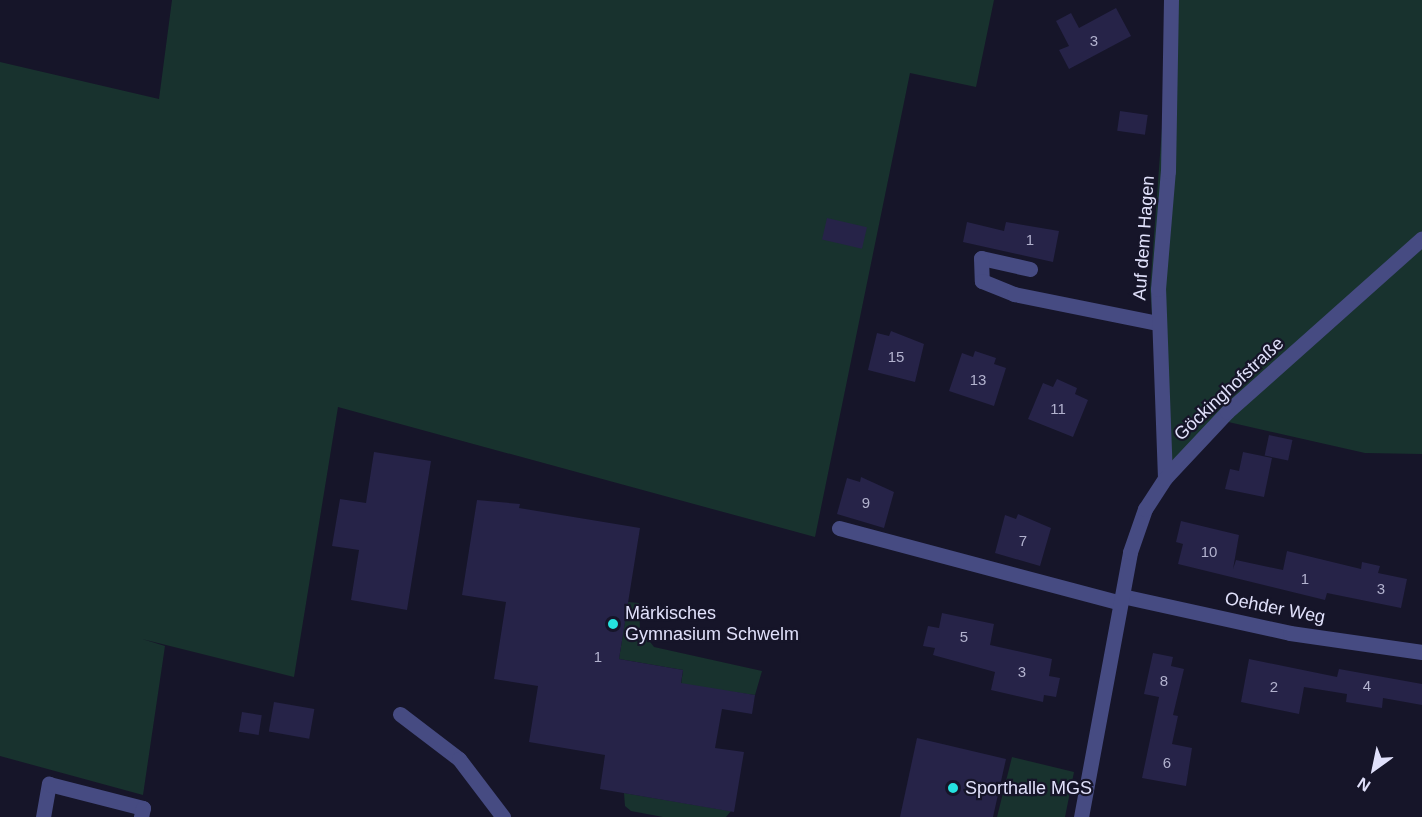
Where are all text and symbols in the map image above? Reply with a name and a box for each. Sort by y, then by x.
house number: 3 [1090,32,1098,50]
street label: Auf dem Hagen [1129,175,1159,301]
house number: 1 [1026,231,1034,249]
street label: Göckinghofstraße [1170,333,1288,445]
house number: 15 [888,348,904,366]
house number: 13 [970,371,986,389]
house number: 11 [1050,400,1066,418]
house number: 9 [862,494,870,512]
house number: 7 [1019,532,1027,550]
house number: 10 [1201,543,1217,561]
house number: 1 [1301,570,1309,588]
house number: 3 [1377,580,1385,598]
street label: Oehder Weg [1223,588,1327,628]
place label: Märkisches Gymnasium Schwelm [625,603,799,646]
marker: Märkisches Gymnasium Schwelm [606,617,620,631]
house number: 5 [960,628,968,646]
house number: 1 [594,648,602,666]
house number: 3 [1018,663,1026,681]
house number: 8 [1160,672,1168,690]
house number: 4 [1363,677,1371,695]
house number: 2 [1270,678,1278,696]
north arrow [1344,739,1404,799]
house number: 6 [1163,754,1171,772]
text: N [1354,774,1373,795]
place label: Sporthalle MGS [965,777,1092,799]
marker: Sporthalle MGS [946,781,960,795]

